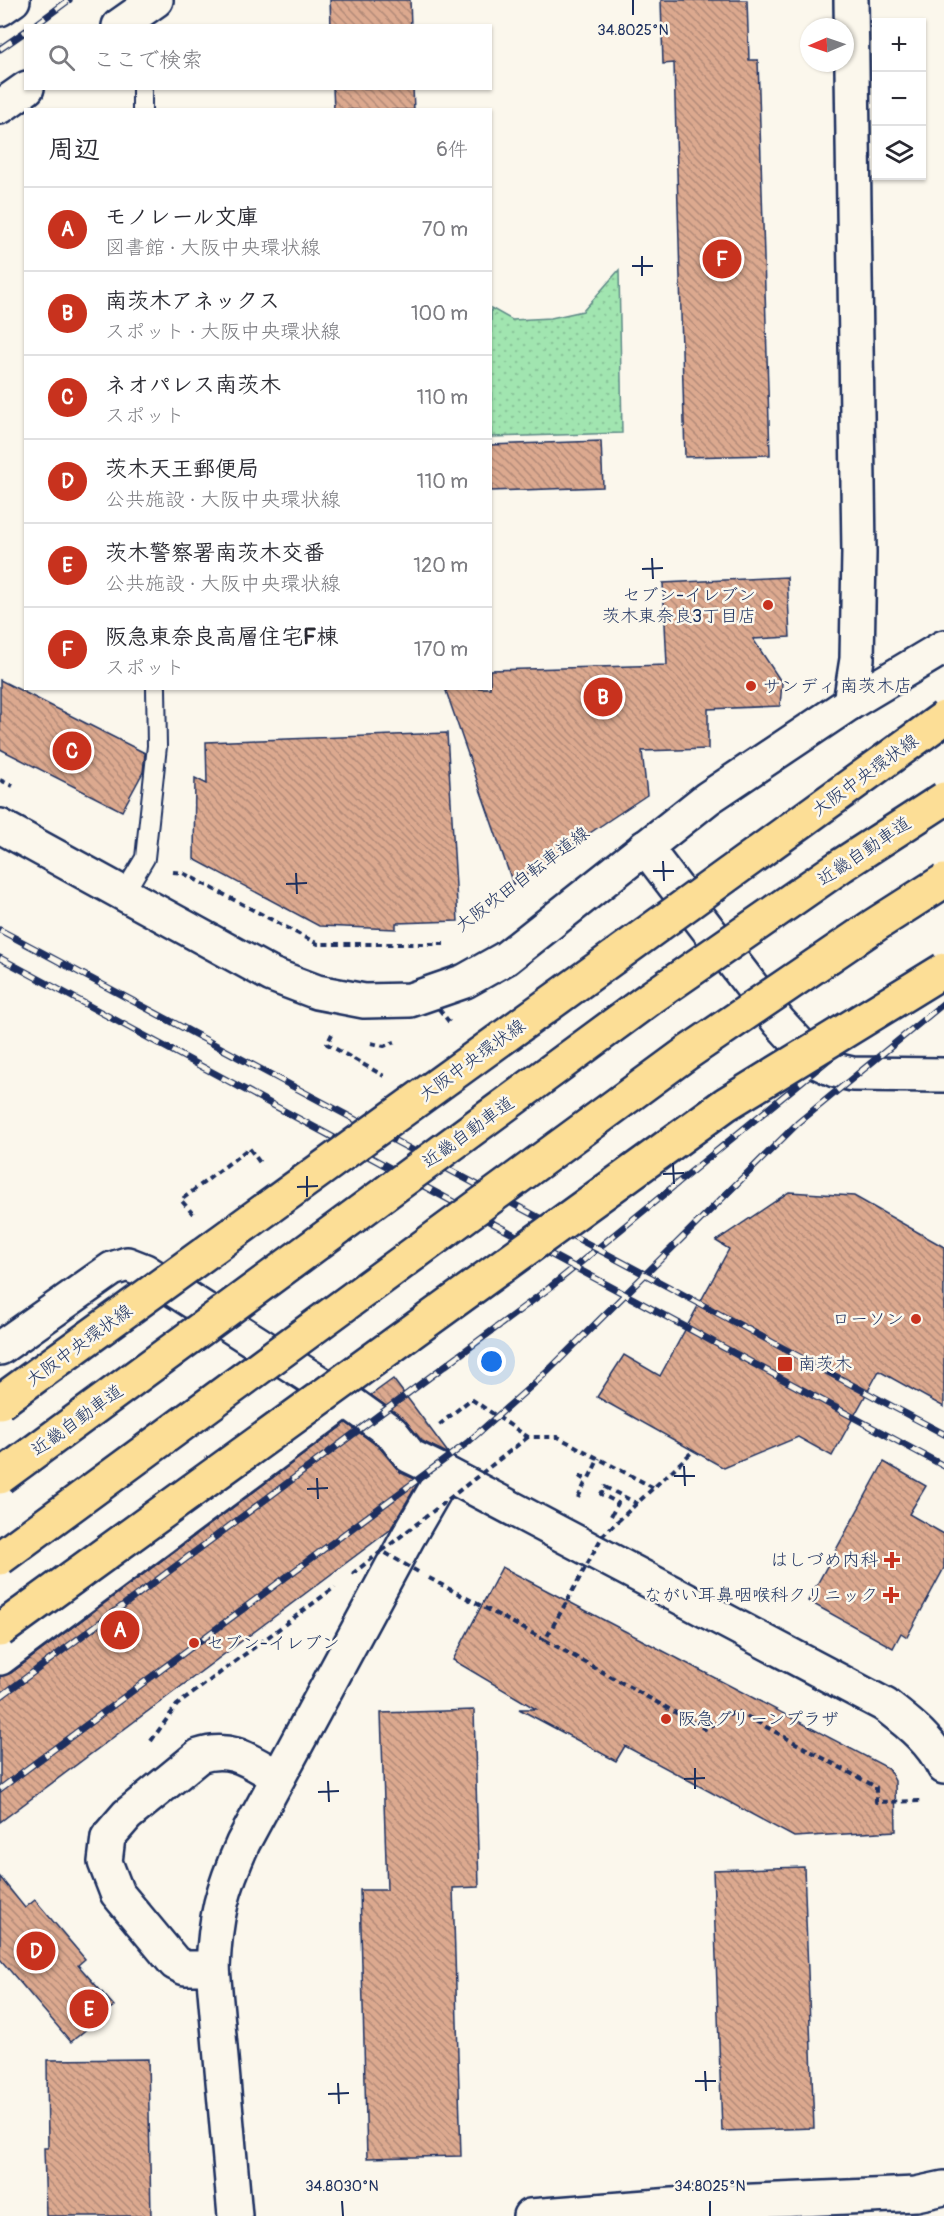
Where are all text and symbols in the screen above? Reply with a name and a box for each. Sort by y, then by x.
north arrow [800,18,854,72]
map controls [872,18,926,180]
button: + [872,18,926,72]
text: 34.8025°N [597,21,669,40]
search box [24,24,492,90]
icon: search [45,41,78,74]
text: ここで検索 [93,46,203,74]
button: − [872,72,926,126]
button: layers [872,126,926,180]
text: 周辺 [48,134,100,166]
text: 6件 [436,137,468,162]
text: モノレール文庫 [105,203,259,231]
text: A [61,217,74,242]
text: 70 m [422,217,468,242]
text: 図書館 · 大阪中央環状線 [105,235,320,260]
pin: F [702,236,742,282]
text: 南茨木アネックス [105,287,280,315]
text: B [62,301,73,326]
text: 100 m [411,301,468,326]
text: スポット · 大阪中央環状線 [105,319,340,344]
text: ネオパレス南茨木 [105,371,281,399]
text: C [61,385,74,410]
text: 110 m [417,385,468,410]
text: スポット [105,403,185,428]
text: 茨木天王郵便局 [105,455,259,483]
text: D [61,469,74,494]
text: 110 m [417,469,468,494]
text: 公共施設 · 大阪中央環状線 [105,487,340,512]
text: 茨木警察署南茨木交番 [105,539,325,567]
text: E [62,553,73,578]
text: 120 m [413,553,468,578]
text: 公共施設 · 大阪中央環状線 [105,571,340,596]
place label: セブン-イレブン 茨木東奈良3丁目店 [602,584,756,628]
marker: セブン-イレブン 茨木東奈良3丁目店 [761,598,775,612]
text: 阪急東奈良高層住宅F棟 [105,623,338,651]
text: F [61,637,74,662]
text: 170 m [414,637,468,662]
text: スポット [105,655,185,680]
pin: B [584,674,622,720]
place label: サンディ 南茨木店 [763,675,912,698]
marker: サンディ 南茨木店 [744,679,758,693]
pin: C [52,728,92,774]
street label: 大阪中央環状線 [808,729,923,822]
street label: 近畿自動車道 [813,812,915,891]
street label: 大阪吹田自転車道線 [451,821,594,937]
street label: 大阪中央環状線 [415,1014,530,1107]
street label: 近畿自動車道 [418,1091,519,1173]
street label: 大阪中央環状線 [22,1299,137,1392]
place label: ローソン [832,1308,904,1331]
marker: ローソン [909,1312,923,1326]
your location [477,1347,506,1376]
place label: 南茨木 [798,1353,852,1376]
marker: 南茨木 [776,1355,794,1373]
street label: 近畿自動車道 [27,1379,128,1461]
place label: はしづめ内科 [770,1549,878,1572]
marker: はしづめ内科 [883,1551,901,1569]
place label: ながい耳鼻咽喉科クリニック [644,1584,878,1607]
marker: ながい耳鼻咽喉科クリニック [882,1586,900,1604]
pin: A [100,1608,140,1652]
place label: セブン-イレブン [206,1632,340,1655]
marker: セブン-イレブン [187,1636,201,1650]
place label: 阪急グリーンプラザ [678,1708,839,1731]
marker: 阪急グリーンプラザ [659,1712,673,1726]
pin: D [16,1928,56,1974]
pin: E [70,1986,109,2032]
text: 34.8030°N [305,2177,379,2196]
text: 34.8025°N [674,2177,746,2196]

